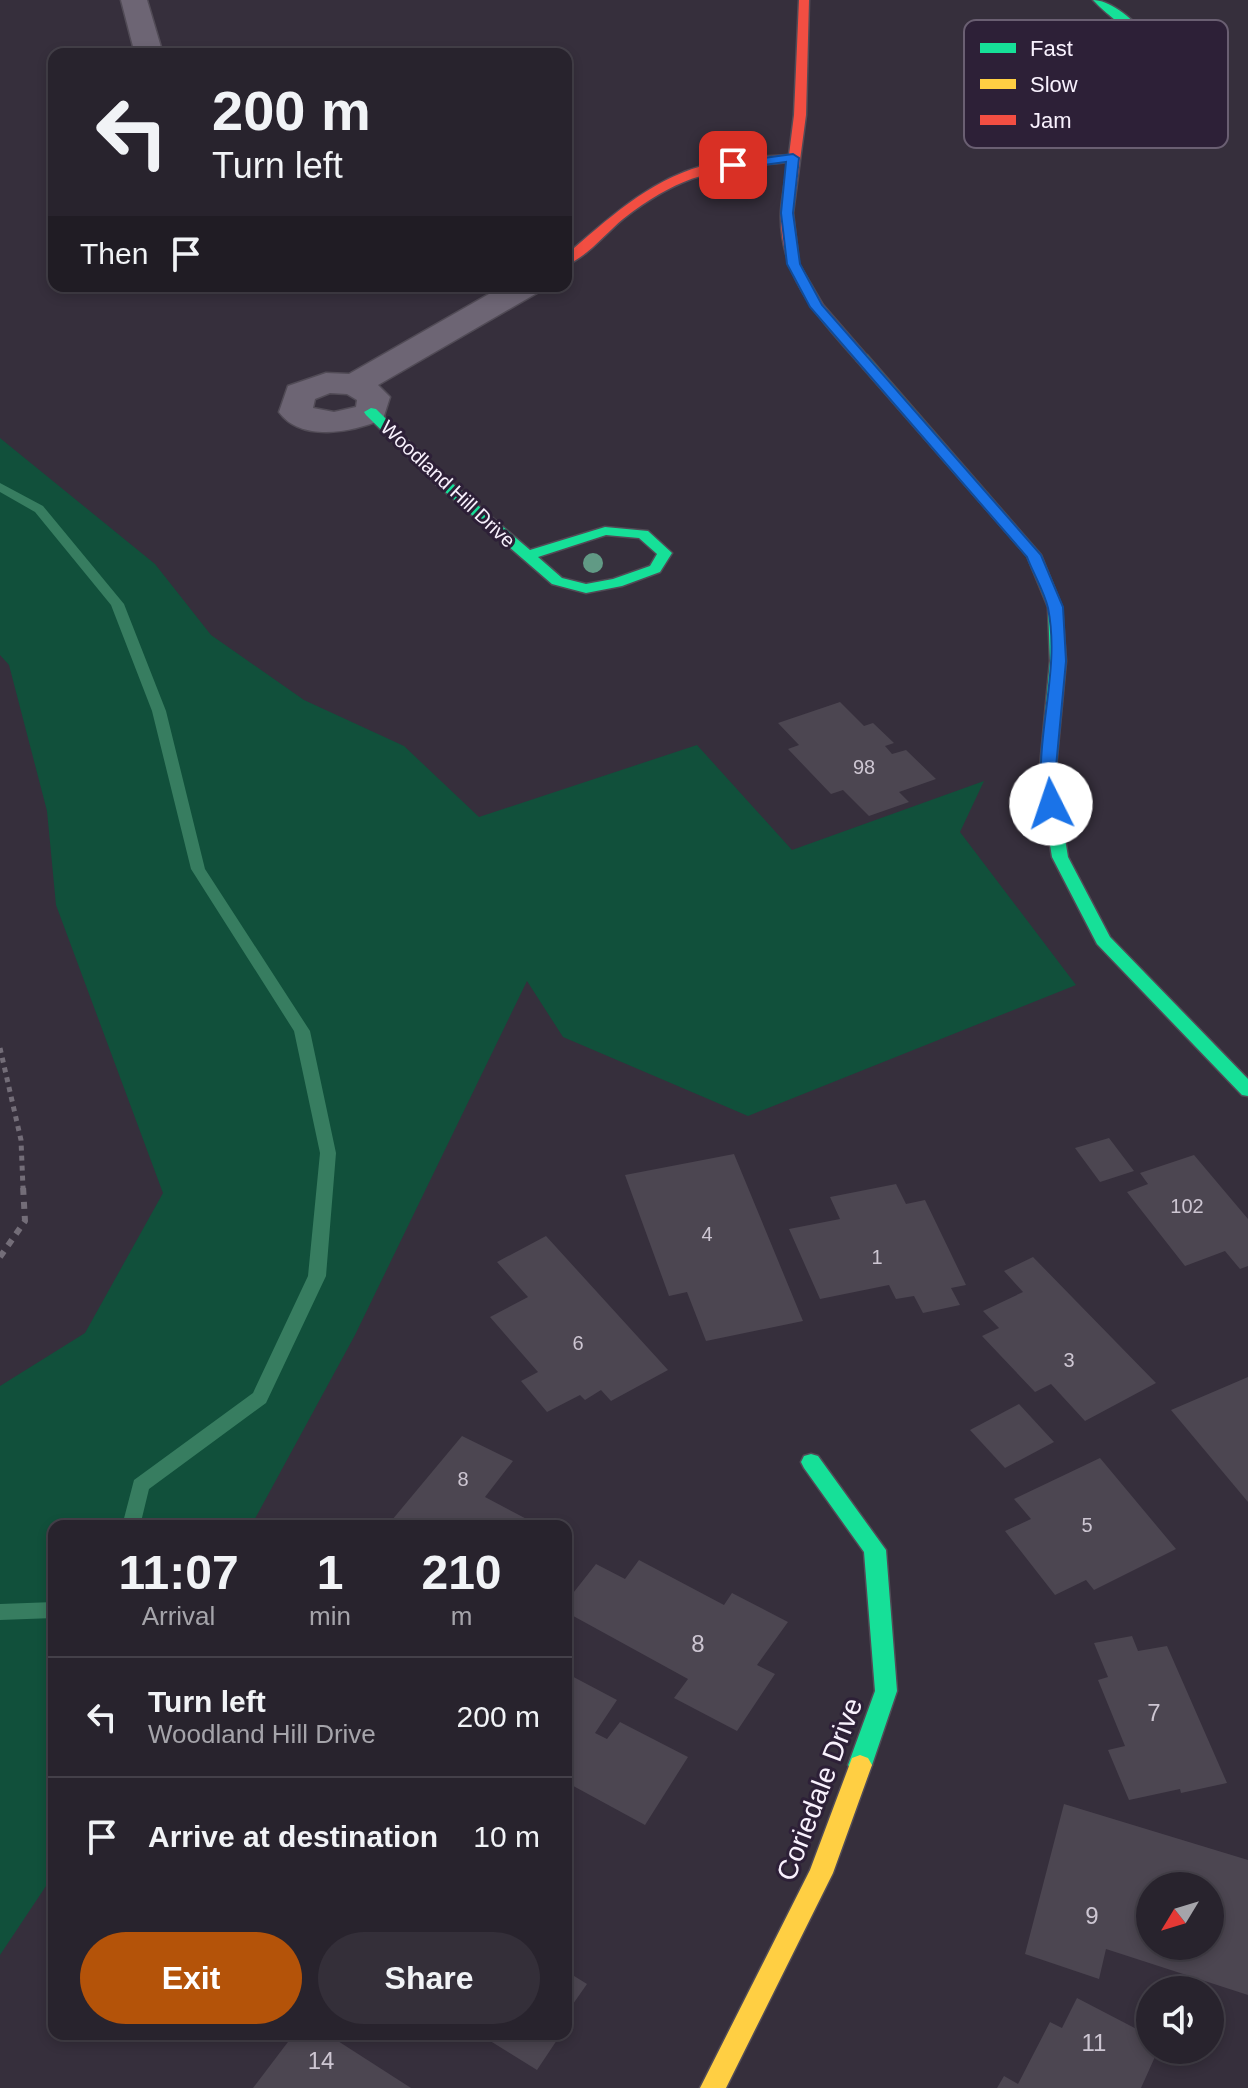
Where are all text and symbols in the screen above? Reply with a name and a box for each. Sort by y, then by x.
legend [964,20,1228,148]
text: Fast [1030,36,1073,61]
text: Slow [1030,72,1078,97]
text: 200 m [212,79,371,142]
icon: left [80,80,184,184]
text: Jam [1030,108,1072,133]
pin [699,131,767,199]
icon: arrive [711,143,755,187]
text: Turn left [212,145,343,186]
icon: arrive [164,232,208,276]
text: Then [80,237,148,270]
street label: Woodland Hill Drive [376,416,520,552]
house number: 98 [853,756,875,778]
position arrow [1009,762,1093,846]
house number: 102 [1170,1195,1204,1217]
house number: 4 [701,1223,713,1245]
house number: 1 [871,1246,883,1268]
house number: 6 [572,1332,584,1354]
house number: 3 [1063,1349,1075,1371]
house number: 8 [457,1468,469,1490]
house number: 5 [1081,1514,1093,1536]
text: 11:07 [118,1546,239,1599]
text: 1 [317,1546,343,1599]
text: 210 [421,1546,502,1599]
text: Arrival [142,1601,215,1631]
text: min [309,1601,351,1631]
text: m [451,1601,472,1631]
house number: 8 [691,1630,705,1657]
text: Turn left [148,1685,266,1718]
street label: Coriedale Drive [770,1694,869,1885]
icon: left [80,1695,124,1739]
house number: 7 [1147,1699,1161,1726]
text: 200 m [457,1700,540,1733]
text: Woodland Hill Drive [148,1719,376,1749]
icon: arrive [80,1815,124,1859]
text: Arrive at destination [148,1820,438,1853]
text: 10 m [473,1820,540,1853]
north arrow [1136,1872,1224,1960]
map controls [1136,1872,1224,2064]
house number: 9 [1085,1902,1099,1929]
button: Exit [80,1932,302,2024]
button: Share [318,1932,540,2024]
button: sound [1136,1976,1224,2064]
house number: 11 [1082,2029,1106,2056]
house number: 14 [308,2047,334,2074]

